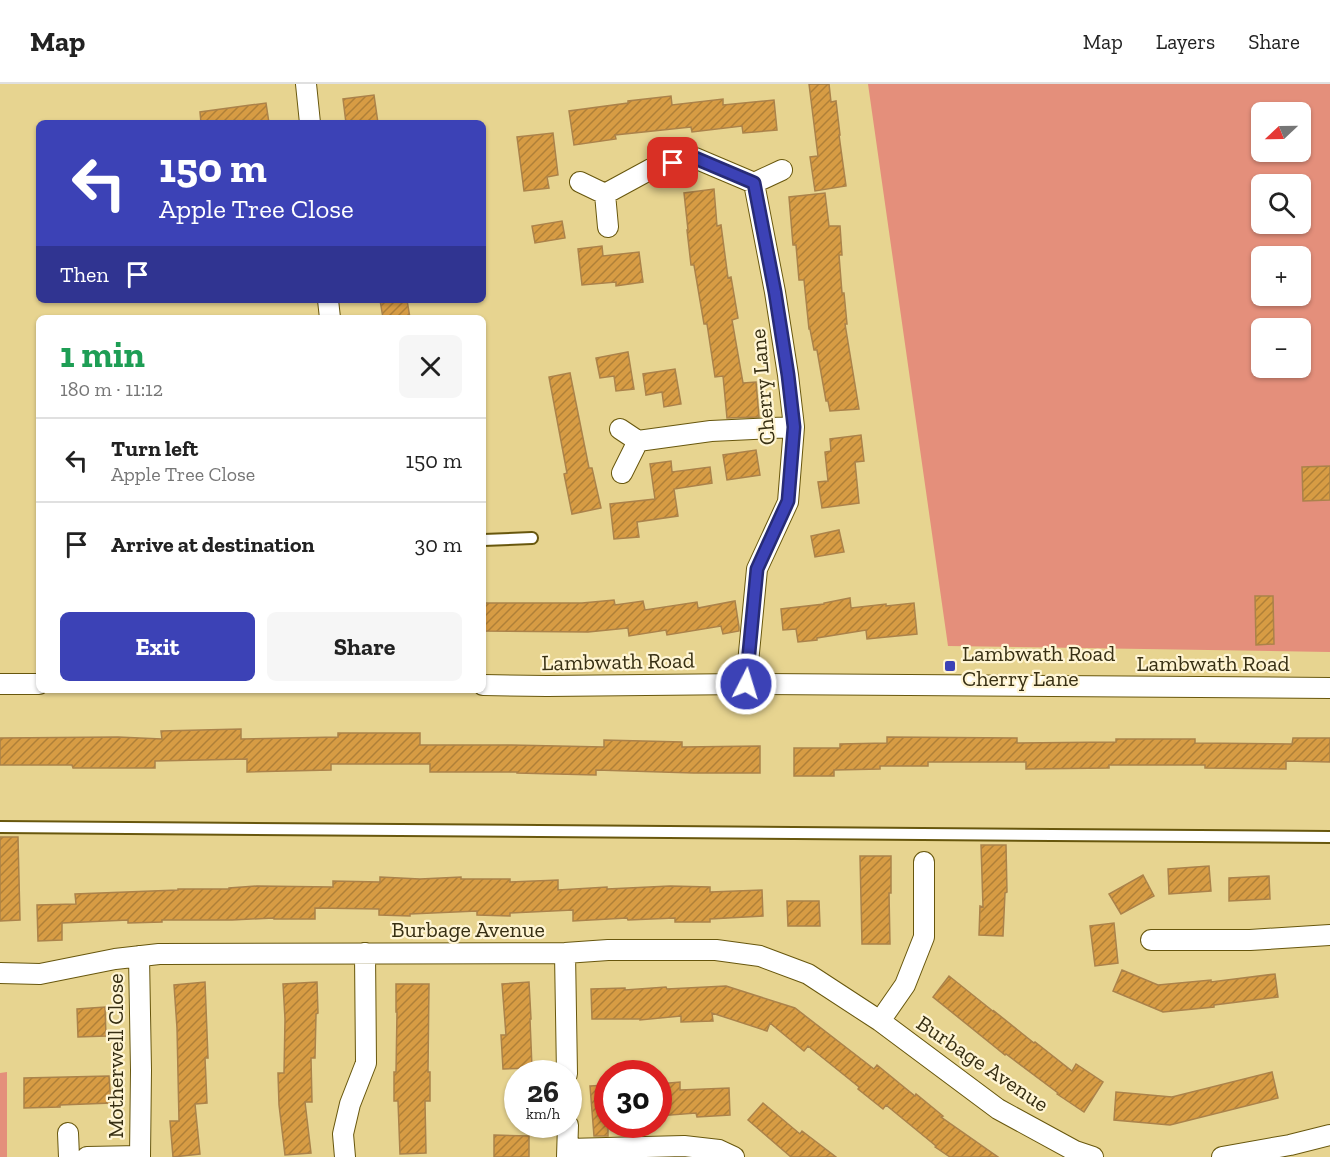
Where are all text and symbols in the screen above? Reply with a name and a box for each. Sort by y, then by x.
text: Map [30,25,85,58]
text: Map [1083,29,1123,54]
text: Layers [1156,29,1215,54]
text: Share [1248,29,1300,54]
north arrow [1251,102,1311,162]
map controls [1251,102,1311,378]
pin [647,137,698,188]
text: 150 m [159,142,267,193]
icon: left [60,144,138,222]
icon: arrive [656,146,689,179]
button: search [1251,174,1311,234]
text: Apple Tree Close [159,193,354,225]
button: + [1251,246,1311,306]
icon: arrive [121,258,154,291]
text: Then [60,261,109,288]
button: − [1251,318,1311,378]
street label: Cherry Lane [744,328,781,446]
text: 1 min [60,333,145,376]
button: close [399,335,462,398]
text: 180 m · 11:12 [60,377,163,401]
text: Turn left [111,435,198,462]
icon: left [60,444,93,477]
text: 150 m [406,447,462,474]
text: Apple Tree Close [111,462,255,486]
icon: arrive [60,528,93,561]
text: Arrive at destination [111,531,314,558]
text: 30 m [415,531,462,558]
button: Exit [60,612,255,681]
button: Share [267,612,462,681]
place label: Lambwath Road Cherry Lane [962,640,1115,692]
street label: Lambwath Road [541,647,695,676]
street label: Lambwath Road [1136,650,1290,677]
position arrow [714,652,778,716]
marker: Lambwath Road Cherry Lane [943,659,957,673]
street label: Burbage Avenue [391,916,545,943]
street label: Motherwell Close [102,973,129,1139]
street label: Burbage Avenue [911,1009,1054,1118]
speed limit sign: 30 [594,1060,672,1138]
text: 26 [527,1074,559,1110]
text: km/h [526,1105,560,1123]

